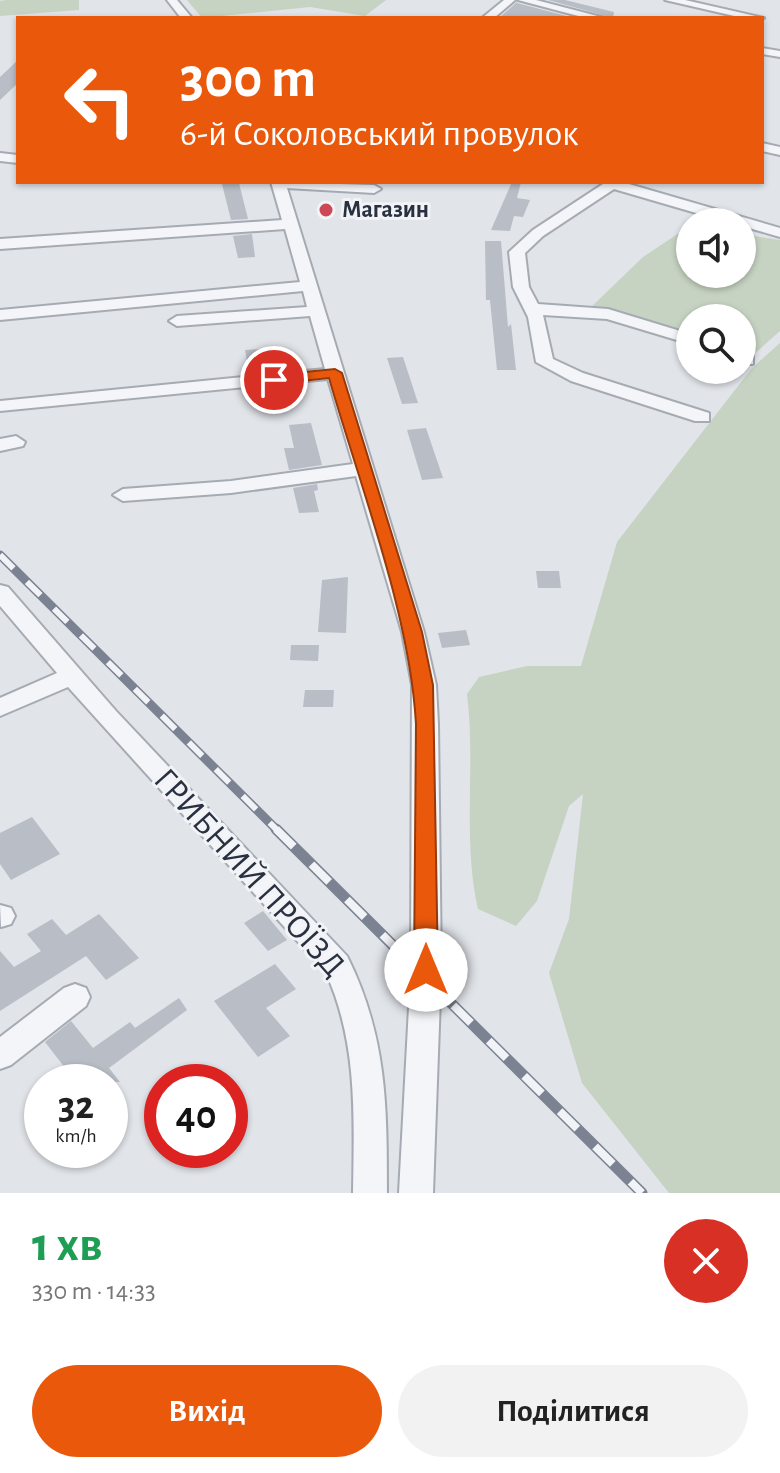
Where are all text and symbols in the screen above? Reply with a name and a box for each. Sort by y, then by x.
icon: left [48,48,152,152]
text: 300 m [180,51,316,107]
text: 6-й Соколовський провулок [180,116,578,152]
place label: Магазин [342,198,429,222]
marker: Магазин [317,201,335,219]
map controls [676,208,756,384]
button: sound [676,208,756,288]
button: search [676,304,756,384]
pin [240,346,308,414]
icon: arrive [252,358,296,402]
street label: ГРИБНИЙ ПРОЇЗД [147,761,353,984]
position arrow [384,928,468,1012]
speed limit sign: 40 [144,1064,248,1168]
text: 32 [58,1086,94,1126]
text: km/h [55,1126,97,1146]
button: close [664,1219,748,1303]
text: 1 хв [32,1222,102,1270]
text: 330 m · 14:33 [32,1278,156,1304]
button: Вихід [32,1365,382,1457]
button: Поділитися [398,1365,748,1457]

